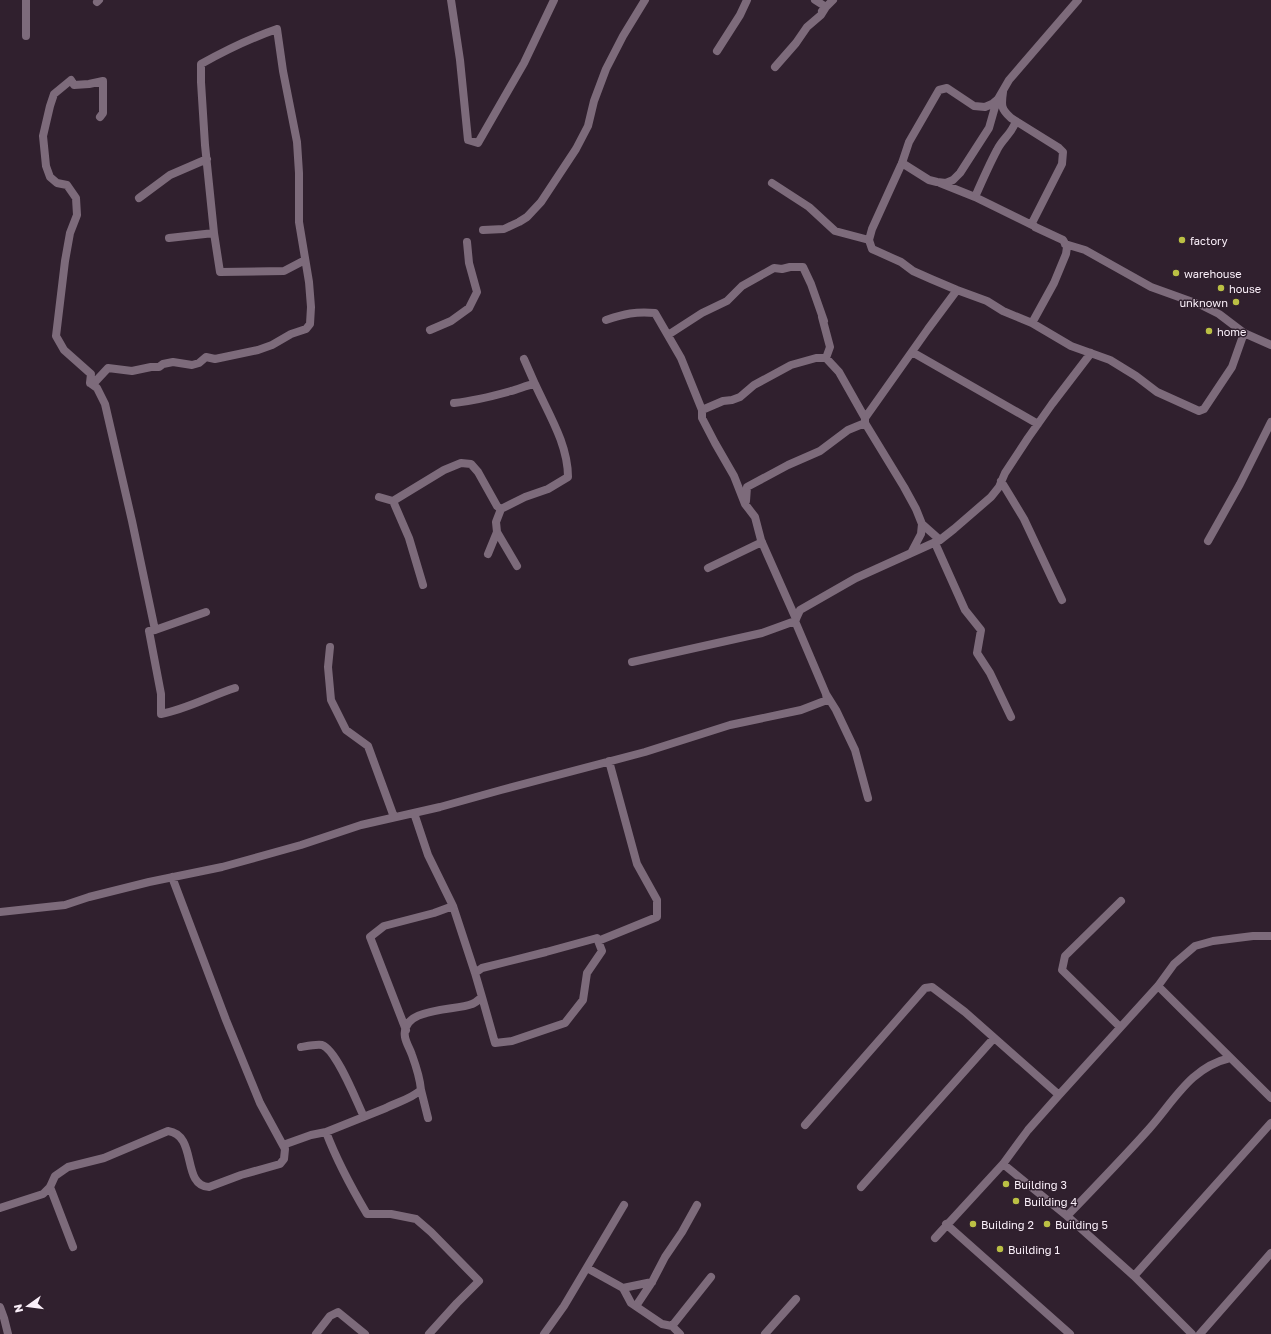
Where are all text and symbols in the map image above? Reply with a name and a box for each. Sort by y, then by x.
place label: factory [1190,234,1228,247]
marker: factory [1177,235,1187,245]
place label: warehouse [1184,267,1242,280]
marker: warehouse [1171,268,1181,278]
place label: house [1229,282,1261,295]
marker: house [1216,283,1226,293]
place label: unknown [1179,296,1228,309]
marker: unknown [1231,297,1241,307]
place label: home [1217,325,1246,338]
marker: home [1204,326,1214,336]
place label: Building 3 [1014,1178,1067,1191]
marker: Building 3 [1001,1179,1011,1189]
place label: Building 4 [1024,1195,1077,1208]
marker: Building 4 [1011,1196,1021,1206]
place label: Building 2 [981,1218,1034,1231]
place label: Building 5 [1055,1218,1108,1231]
marker: Building 2 [968,1219,978,1229]
marker: Building 5 [1042,1219,1052,1229]
place label: Building 1 [1008,1243,1060,1256]
marker: Building 1 [995,1244,1005,1254]
north arrow [8,1286,48,1326]
text: N [10,1303,25,1314]

